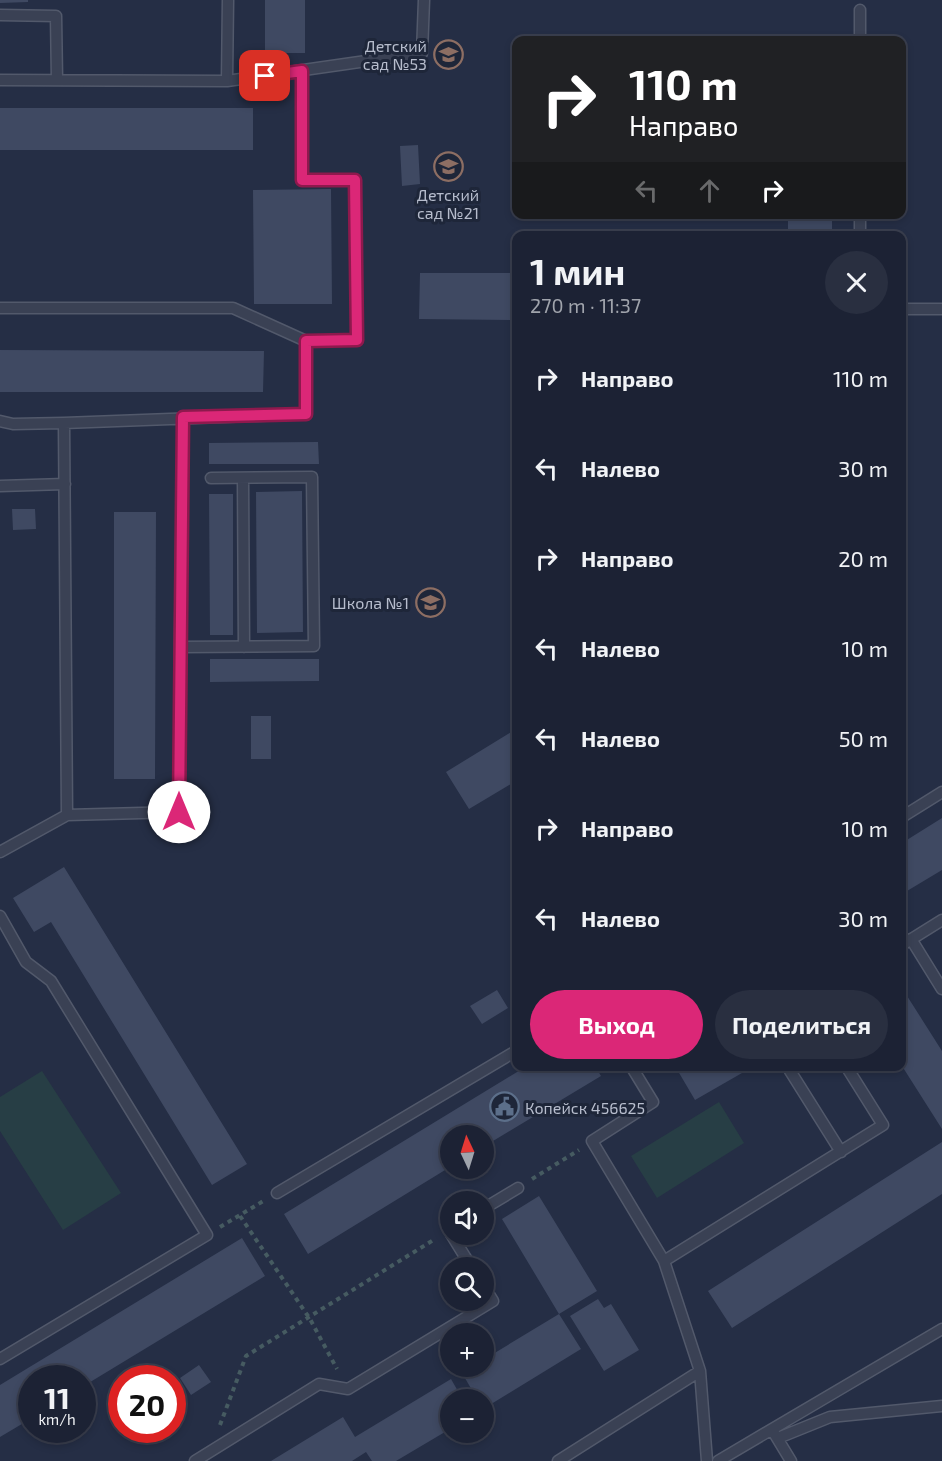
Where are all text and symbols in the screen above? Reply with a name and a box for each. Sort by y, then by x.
place label: Детский сад №53 [363,36,427,73]
school or university icon: Детский сад №53 [432,38,464,70]
pin [239,50,290,101]
text: 110 m [629,58,738,108]
icon: arrive [248,59,281,92]
icon: right [530,60,608,138]
text: Направо [629,109,738,141]
school or university icon: Детский сад №21 [432,150,464,182]
icon: left [630,174,663,207]
icon: ahead [693,174,726,207]
icon: right [756,174,789,207]
place label: Детский сад №21 [417,185,479,222]
text: 1 мин [530,249,625,292]
button: close [825,251,888,314]
text: 270 m · 11:37 [530,293,641,317]
icon: right [530,362,563,395]
text: Направо [581,365,674,391]
text: 110 m [833,365,888,391]
icon: left [530,452,563,485]
text: Налево [581,455,660,481]
text: 30 m [838,455,888,481]
icon: right [530,542,563,575]
text: Направо [581,545,674,571]
text: 20 m [838,545,888,571]
school or university icon: Школа №1 [414,586,446,618]
place label: Школа №1 [332,593,409,612]
icon: left [530,632,563,665]
text: Налево [581,635,660,661]
text: 10 m [842,635,888,661]
icon: left [530,722,563,755]
text: Налево [581,725,660,751]
text: 50 m [839,725,888,751]
position arrow [147,780,211,844]
icon: right [530,812,563,845]
text: Направо [581,815,674,841]
text: 10 m [842,815,888,841]
icon: left [530,902,563,935]
text: Налево [581,905,660,931]
text: 30 m [838,905,888,931]
button: Выход [530,990,703,1059]
button: Поделиться [715,990,888,1059]
public building icon: Копейск 456625 [488,1091,520,1123]
place label: Копейск 456625 [525,1098,645,1117]
north arrow [440,1125,494,1179]
map controls [440,1125,494,1443]
button: sound [440,1191,494,1245]
button: search [440,1257,494,1311]
button: + [440,1323,494,1377]
speed limit sign: 20 [108,1365,186,1443]
text: 11 [44,1379,70,1415]
button: − [440,1389,494,1443]
text: km/h [38,1410,76,1428]

